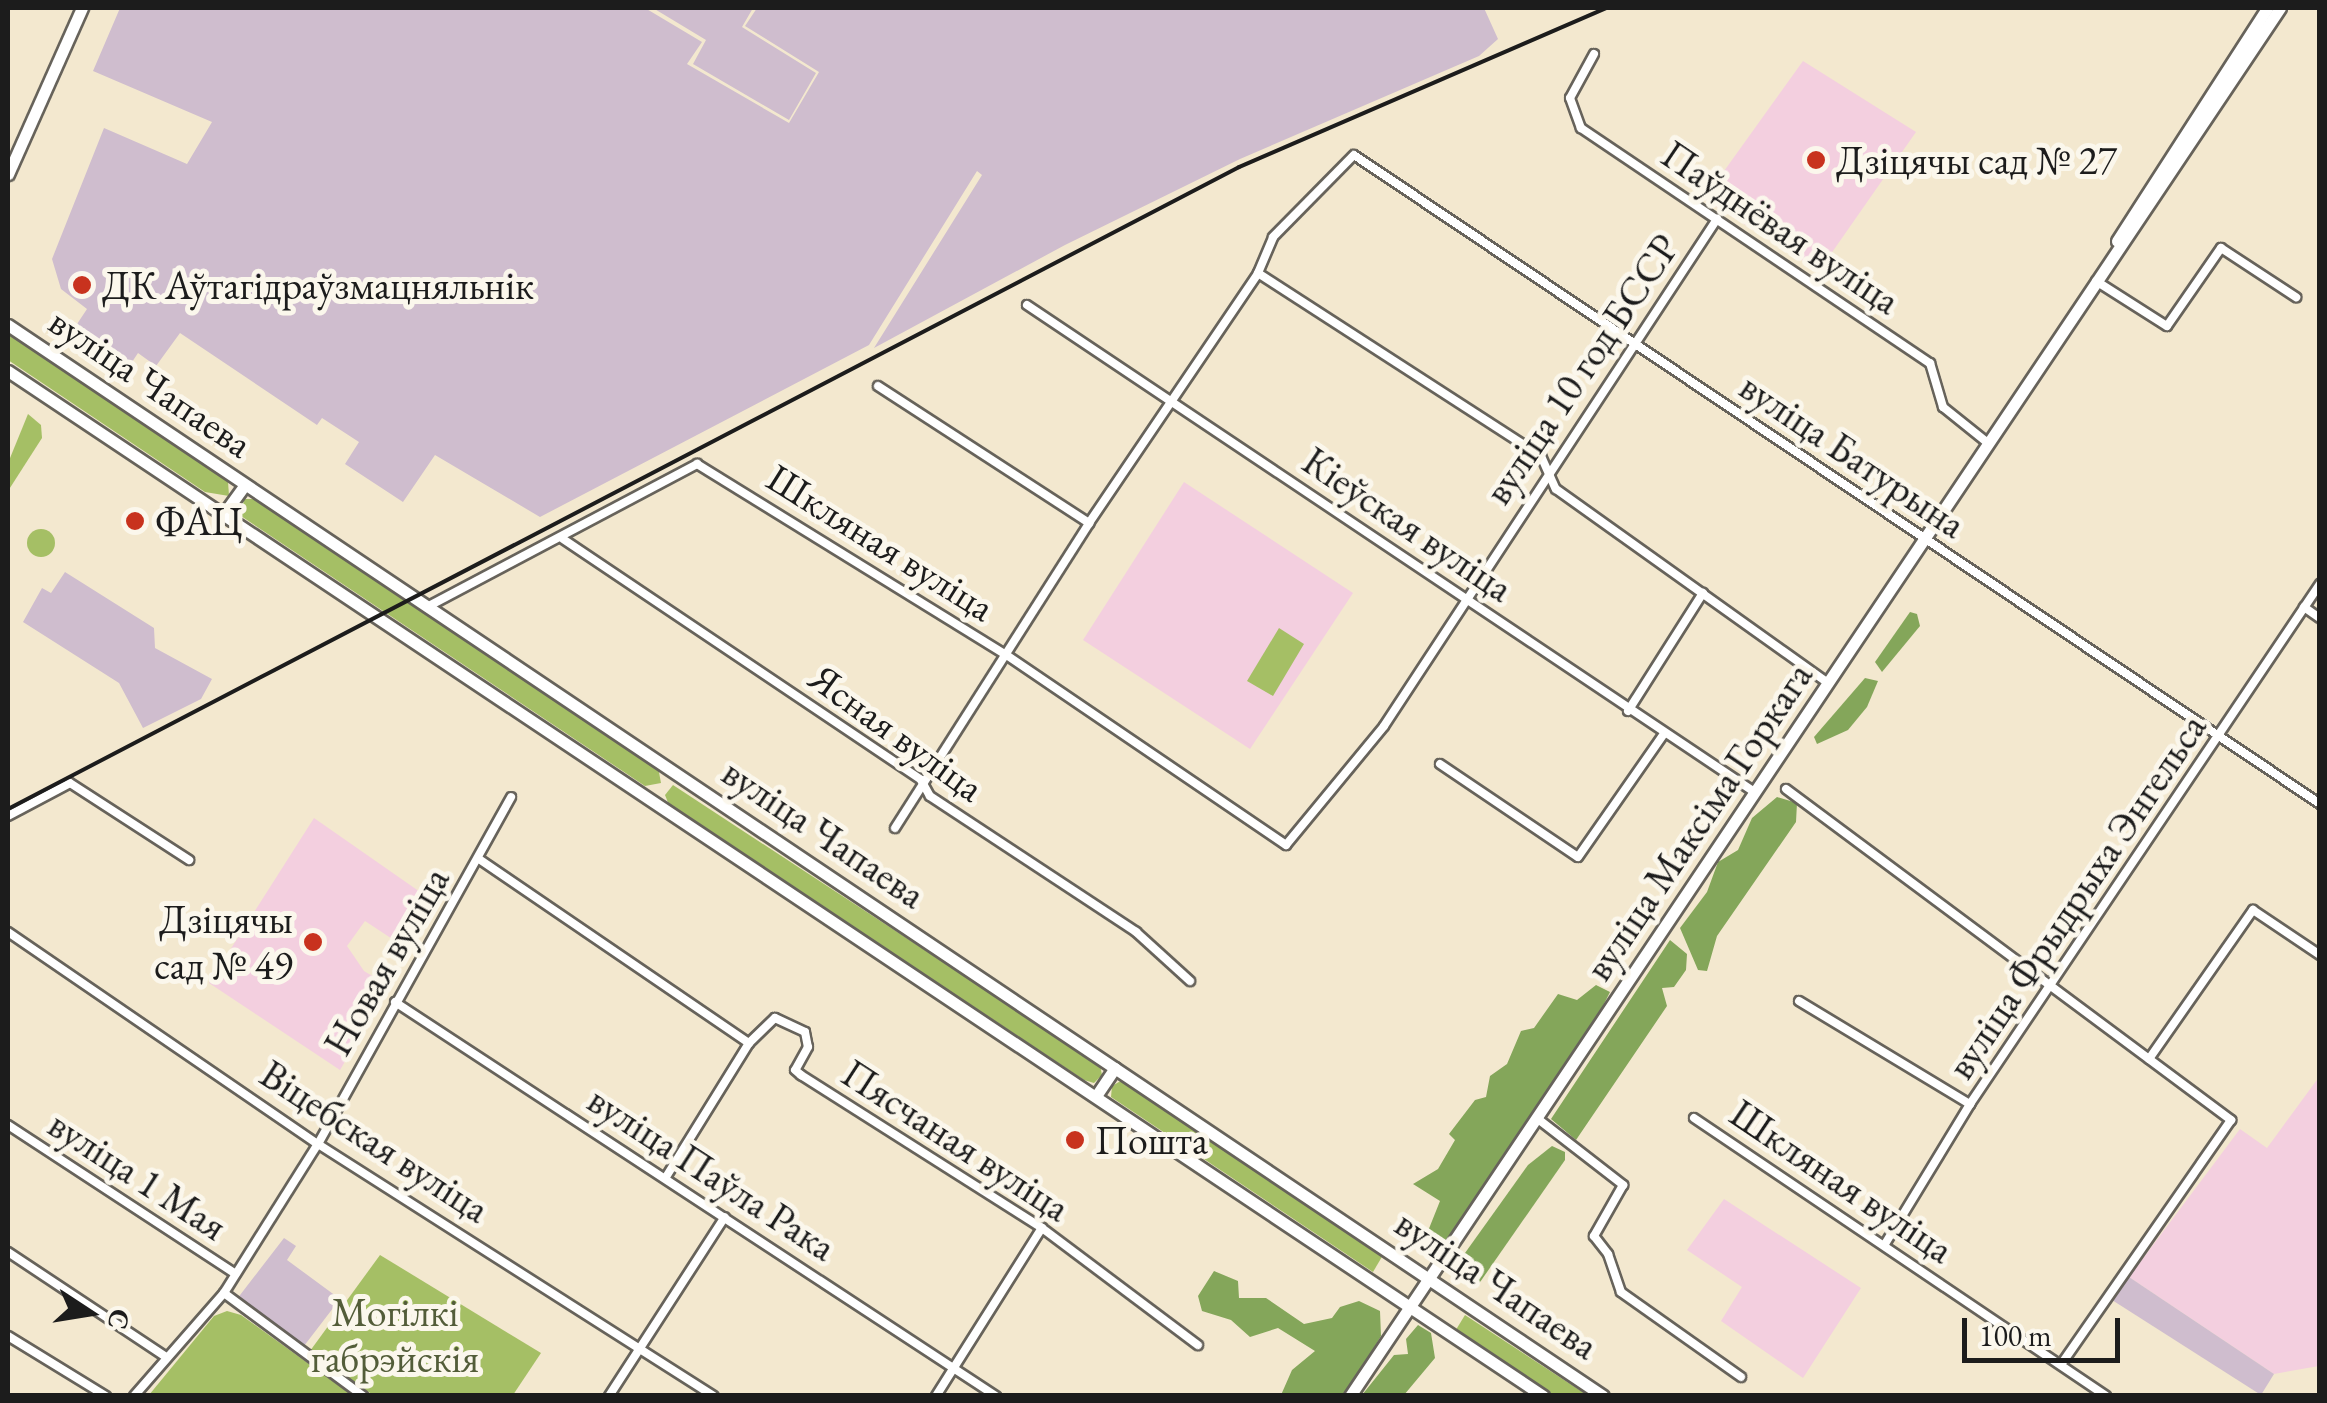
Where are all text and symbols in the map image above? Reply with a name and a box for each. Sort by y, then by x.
street label: Паўднёвая вуліца [1653,130,1909,324]
place label: Дзіцячы сад № 27 [1836,136,2117,184]
marker: Дзіцячы сад № 27 [1805,149,1827,171]
street label: вуліца 10 год БССР [1473,225,1689,513]
place label: ДК Аўтагідраўзмацняльнік [102,261,534,309]
marker: ДК Аўтагідраўзмацняльнік [71,274,93,296]
street label: вуліца Чапаева [41,297,261,467]
street label: вуліца Батурына [1731,362,1975,548]
street label: Кіеўская вуліца [1294,436,1522,612]
street label: Шкляная вуліца [759,453,1003,631]
place label: ФАЦ [155,497,243,545]
marker: ФАЦ [124,510,146,532]
street label: Ясная вуліца [801,653,993,811]
street label: вуліца Максіма Горкага [1574,653,1822,989]
street label: вуліца Фрыдрыха Энгельса [1936,704,2216,1088]
street label: вуліца Чапаева [714,748,934,918]
street label: Новая вуліца [313,858,459,1064]
place label: Дзіцячы сад № 49 [154,895,293,989]
marker: Дзіцячы сад № 49 [302,931,324,953]
street label: Віцебская вуліца [252,1049,498,1233]
street label: Пясчаная вуліца [833,1049,1079,1231]
street label: вуліца Паўла Рака [579,1075,845,1271]
street label: Шкляная вуліца [1721,1089,1963,1273]
street label: вуліца 1 Мая [40,1100,236,1250]
place label: Пошта [1095,1116,1208,1164]
marker: Пошта [1064,1129,1086,1151]
street label: вуліца Чапаева [1387,1199,1607,1369]
north arrow [40,1263,140,1363]
park label: Могілкі габрэйскія [311,1288,479,1382]
scale bar [1967,1298,2124,1360]
text: С [100,1306,139,1333]
text: 100 m [1979,1316,2052,1355]

